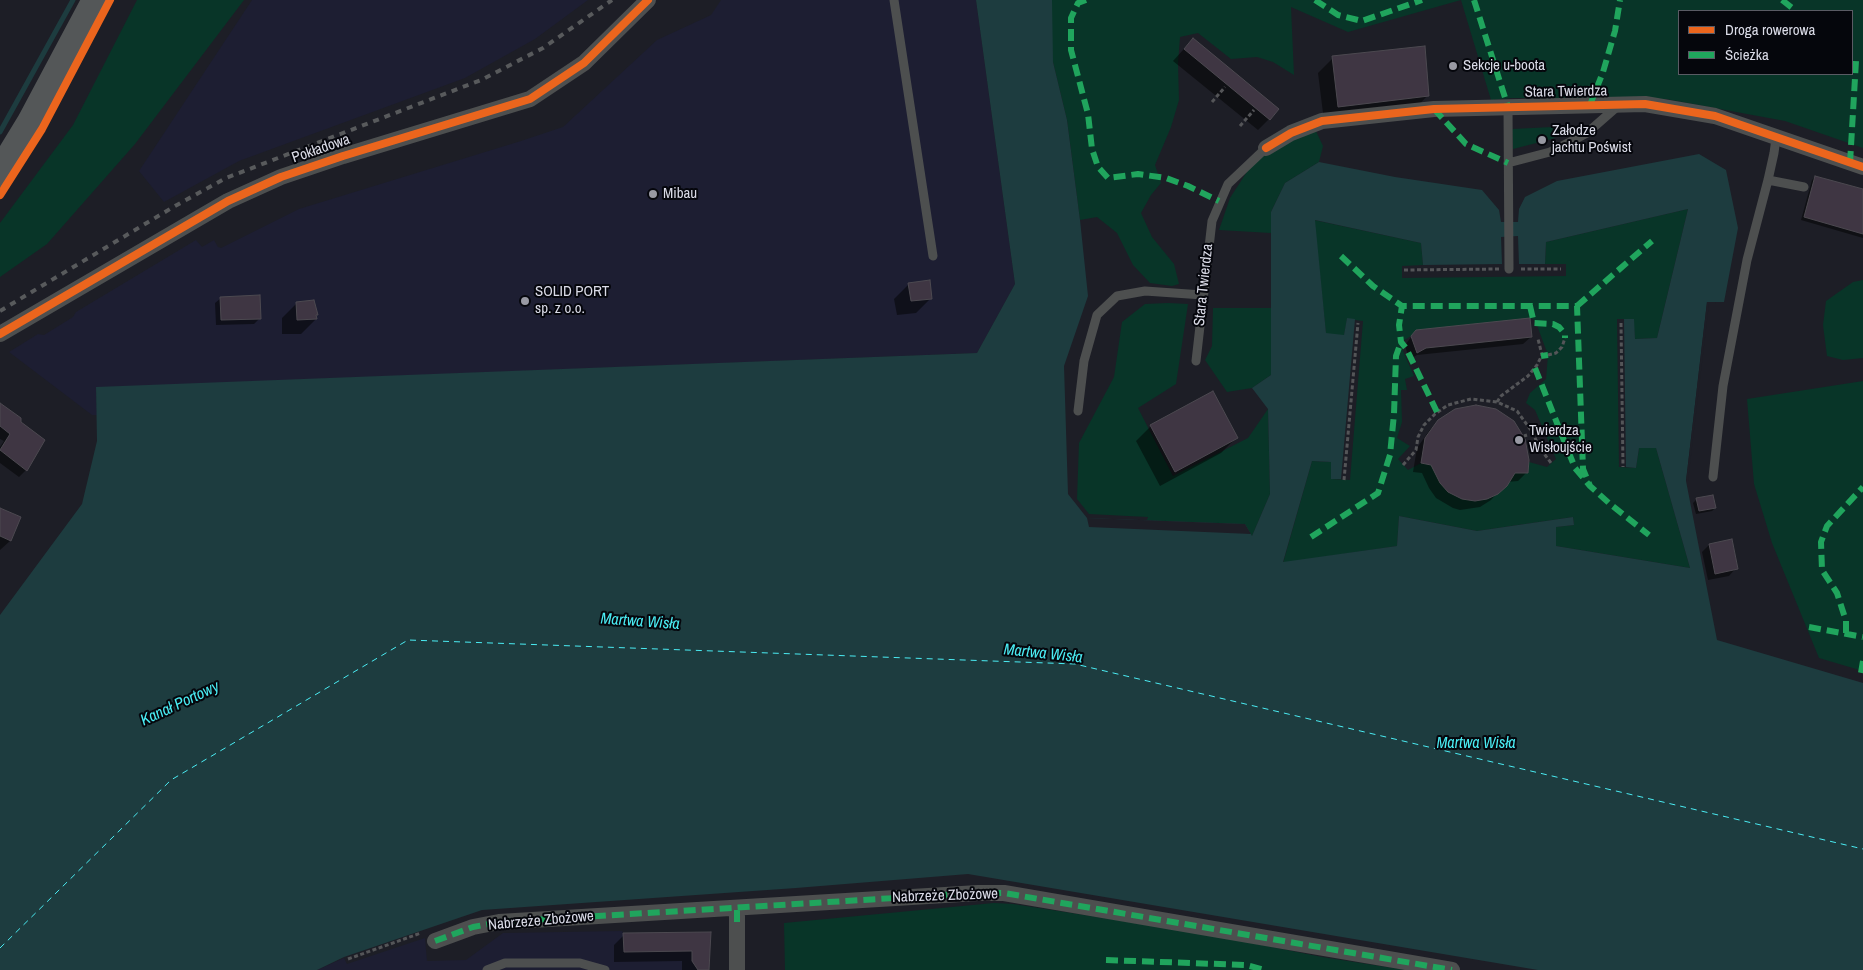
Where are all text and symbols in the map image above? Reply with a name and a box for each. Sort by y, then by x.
legend [1678,10,1853,75]
text: Droga rowerowa [1725,19,1815,40]
text: Ścieżka [1725,44,1769,65]
place label: Sekcje u-boota [1463,57,1545,75]
marker: Sekcje u-boota [1447,60,1459,72]
street label: Stara Twierdza [1524,82,1608,102]
place label: Załodze jachtu Poświst [1552,122,1631,157]
street label: Pokładowa [290,131,352,167]
marker: Załodze jachtu Poświst [1536,134,1548,146]
place label: Mibau [663,185,697,203]
marker: Mibau [647,188,659,200]
street label: Stara Twierdza [1191,243,1217,327]
place label: SOLID PORT sp. z o.o. [535,283,609,318]
marker: SOLID PORT sp. z o.o. [519,295,531,307]
place label: Twierdza Wisłoujście [1529,422,1592,457]
marker: Twierdza Wisłoujście [1513,434,1525,446]
water label: Martwa Wisła [600,610,680,634]
water label: Martwa Wisła [1003,640,1083,668]
water label: Kanał Portowy [138,677,222,731]
water label: Martwa Wisła [1436,734,1516,754]
street label: Nabrzeże Zbożowe [892,885,998,907]
street label: Nabrzeże Zbożowe [487,907,595,935]

